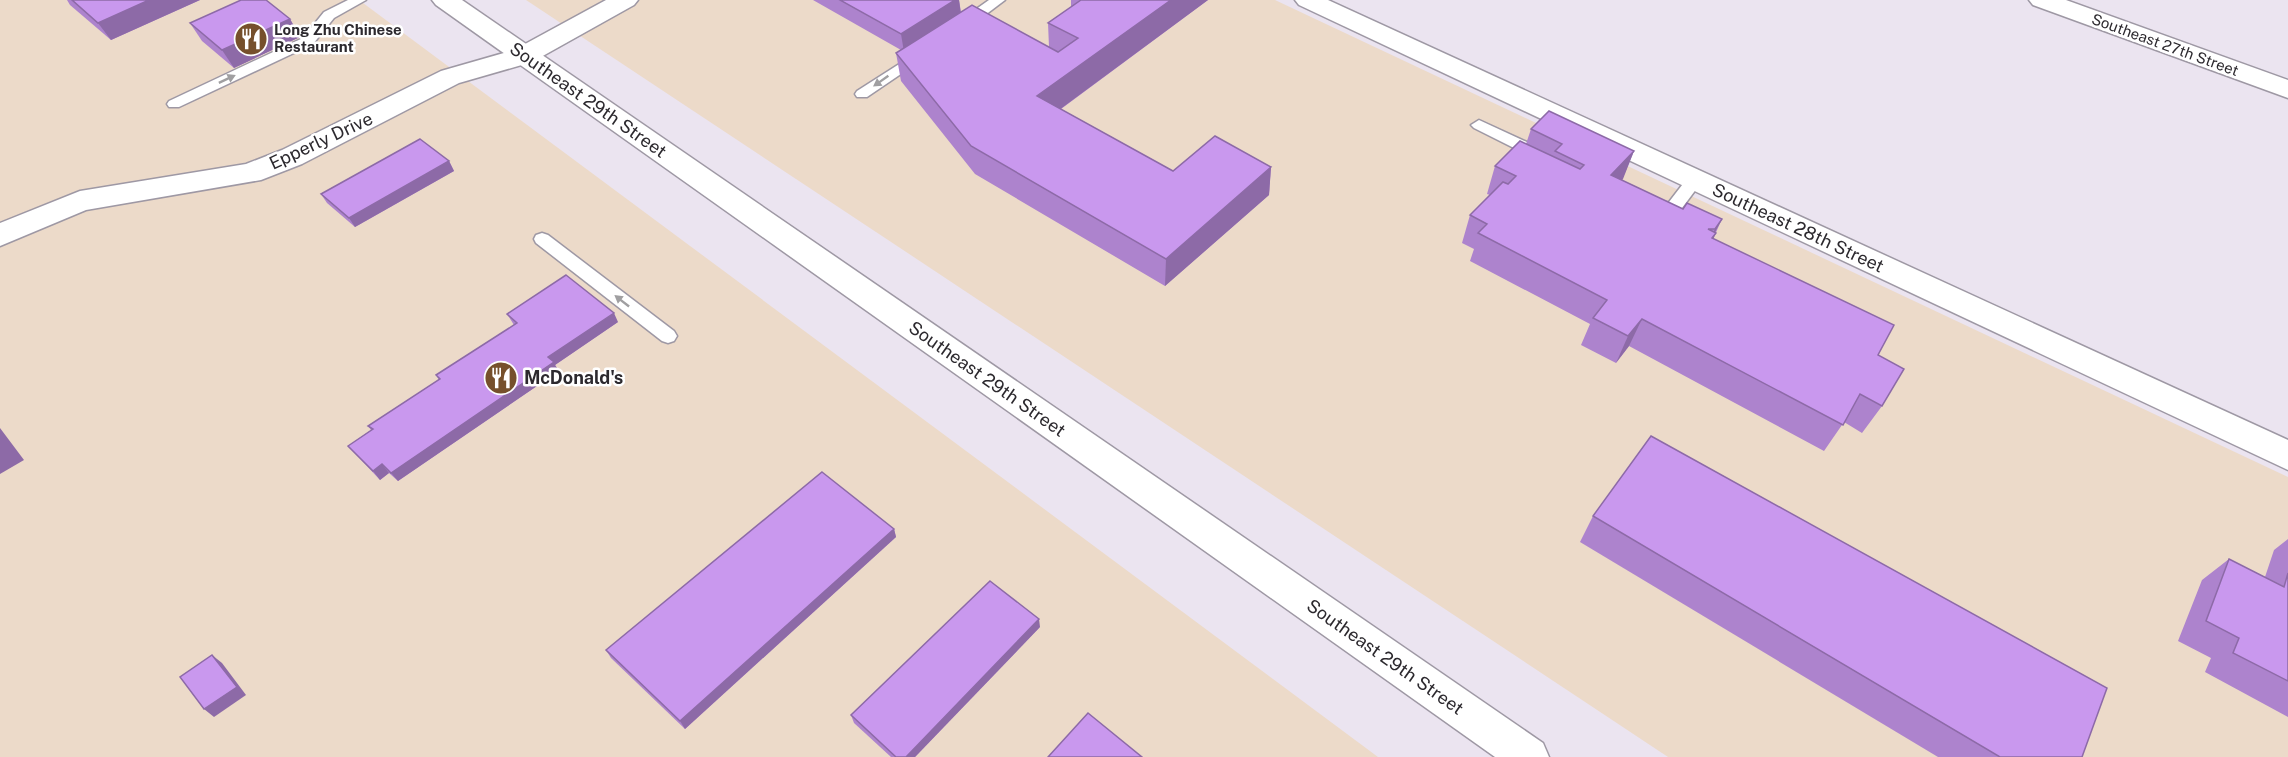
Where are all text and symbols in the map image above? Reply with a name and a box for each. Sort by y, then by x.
street label: Southeast 27th Street [2089,10,2241,79]
restaurant icon: Long Zhu Chinese Restaurant [233,21,269,57]
place label: Long Zhu Chinese Restaurant [274,21,402,55]
street label: Southeast 29th Street [506,37,671,162]
one-way arrow [219,75,236,84]
one-way arrow [873,75,889,87]
street label: Epperly Drive [266,107,376,174]
street label: Southeast 28th Street [1709,179,1887,277]
one-way arrow [614,294,630,307]
street label: Southeast 29th Street [905,316,1070,441]
restaurant icon: McDonald's [483,360,519,396]
place label: McDonald's [524,367,623,388]
street label: Southeast 29th Street [1303,594,1468,719]

